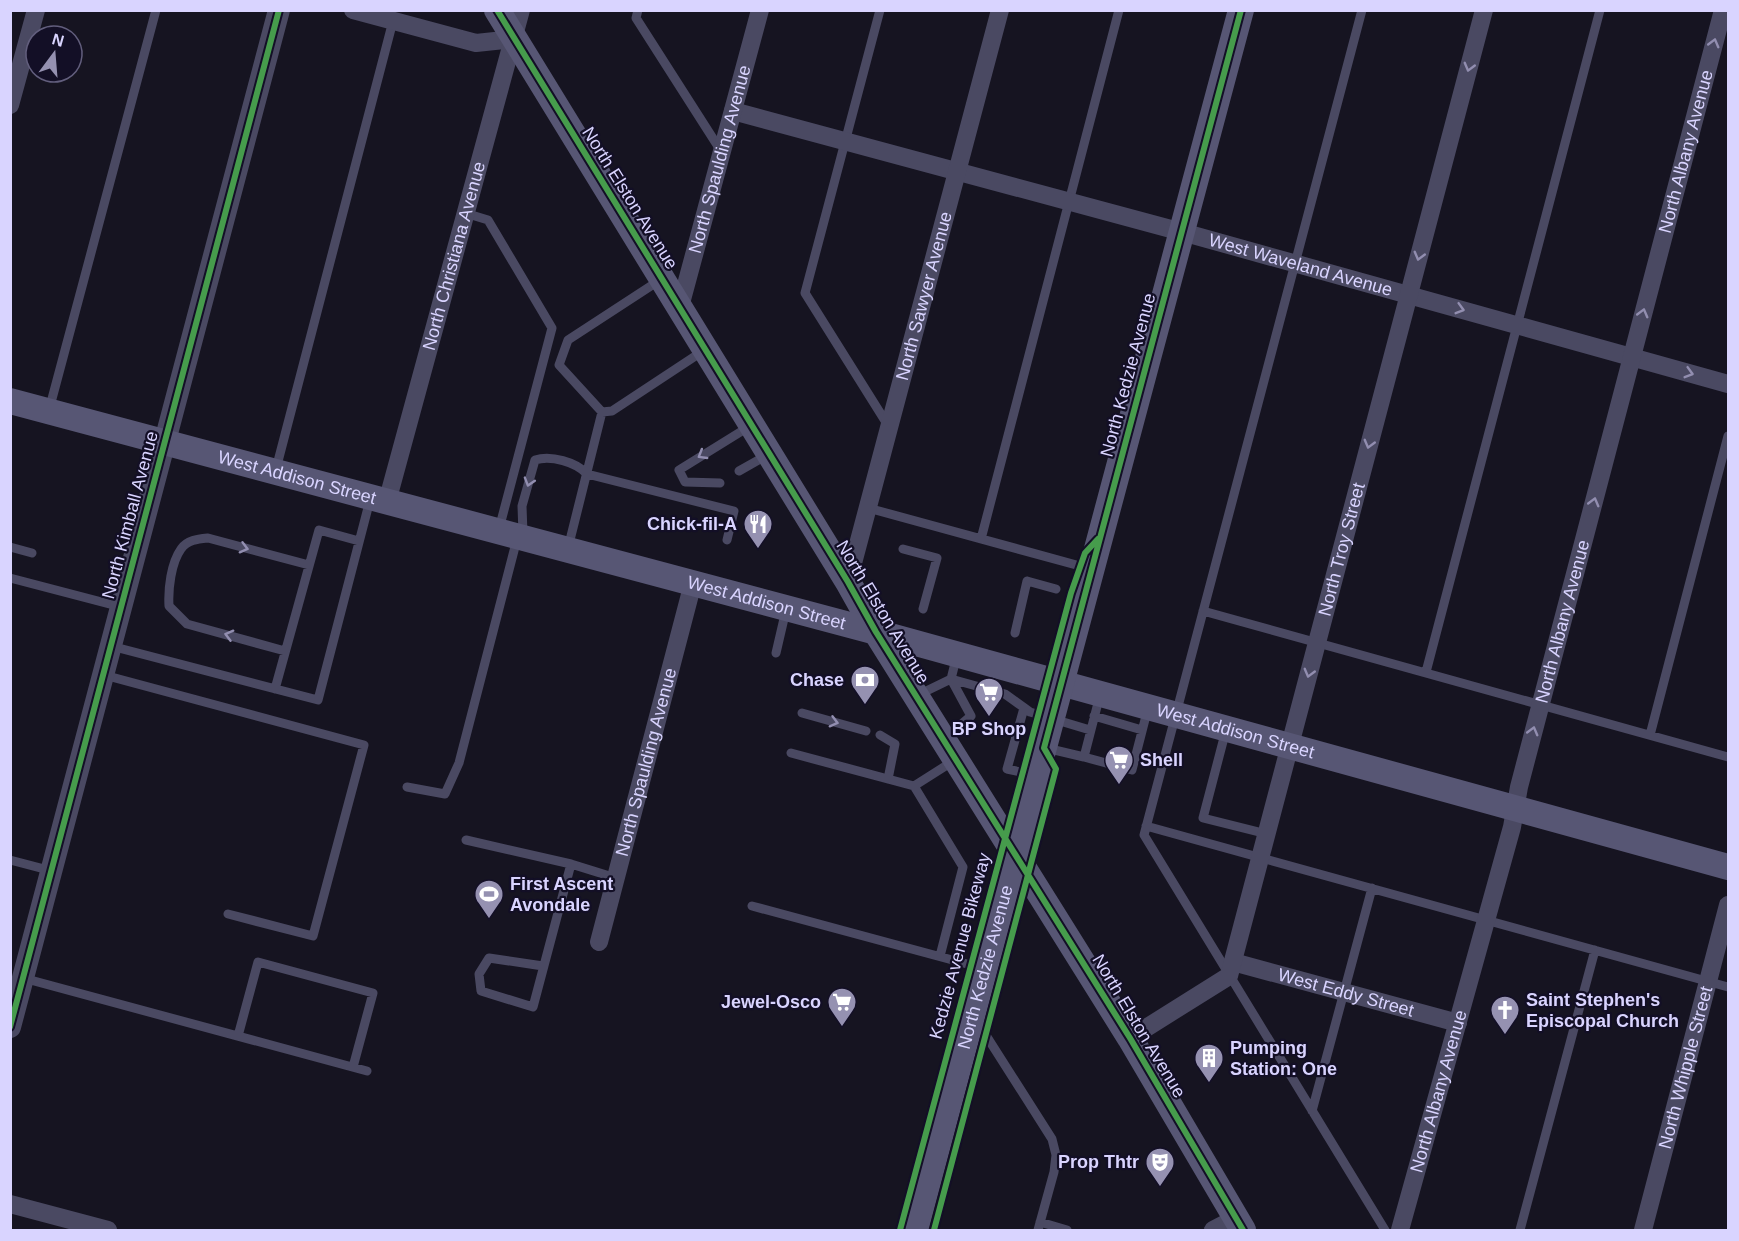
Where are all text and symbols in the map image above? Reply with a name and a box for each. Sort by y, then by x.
north arrow [24,24,84,84]
text: N [50,30,66,50]
one-way arrow [1707,38,1720,48]
one-way arrow [1463,62,1476,72]
street label: North Spaulding Avenue [685,63,755,255]
street label: North Albany Avenue [1655,68,1717,235]
street label: North Elston Avenue [578,123,682,273]
street label: North Christiana Avenue [419,159,489,353]
street label: North Sawyer Avenue [892,209,956,383]
street label: West Waveland Avenue [1206,230,1395,300]
one-way arrow [1414,250,1426,260]
street label: North Kedzie Avenue [1096,291,1160,459]
one-way arrow [1455,302,1465,315]
one-way arrow [1636,308,1649,318]
one-way arrow [1683,366,1694,378]
street label: North Kimball Avenue [98,429,162,601]
one-way arrow [1364,439,1377,449]
street label: West Addison Street [216,447,378,508]
one-way arrow [698,448,708,460]
one-way arrow [524,476,536,487]
street label: North Troy Street [1314,481,1369,618]
one-way arrow [1586,497,1599,507]
restaurant icon: Chick-fil-A [742,508,774,550]
place label: Chick-fil-A [647,514,737,534]
street label: North Elston Avenue [832,537,934,687]
street label: North Albany Avenue [1531,538,1593,705]
one-way arrow [239,540,249,553]
street label: West Addison Street [685,572,848,633]
one-way arrow [224,630,234,643]
bank icon: Chase [849,664,881,706]
street label: North Spaulding Avenue [612,666,680,858]
one-way arrow [1304,668,1316,678]
place label: Chase [790,670,844,690]
supermarket icon: BP Shop [973,676,1005,718]
street label: West Addison Street [1154,700,1316,762]
one-way arrow [829,715,839,728]
place label: BP Shop [952,719,1026,739]
one-way arrow [1526,726,1539,736]
supermarket icon: Shell [1103,744,1135,786]
place label: Shell [1140,750,1183,770]
street label: Kedzie Avenue Bikeway [926,851,994,1041]
place label: First Ascent Avondale [510,874,613,915]
sports icon: First Ascent Avondale [473,878,505,920]
street label: North Kedzie Avenue [954,883,1017,1051]
street label: North Elston Avenue [1088,951,1190,1101]
street label: West Eddy Street [1276,965,1416,1021]
street label: North Whipple Street [1655,984,1716,1151]
supermarket icon: Jewel-Osco [826,986,858,1028]
place label: Saint Stephen's Episcopal Church [1526,990,1679,1031]
place label: Jewel-Osco [721,992,821,1012]
church icon: Saint Stephen's Episcopal Church [1489,994,1521,1036]
street label: North Albany Avenue [1406,1008,1471,1175]
place label: Pumping Station: One [1230,1038,1337,1079]
building icon: Pumping Station: One [1193,1042,1225,1084]
theatre icon: Prop Thtr [1144,1146,1176,1188]
place label: Prop Thtr [1058,1152,1139,1172]

